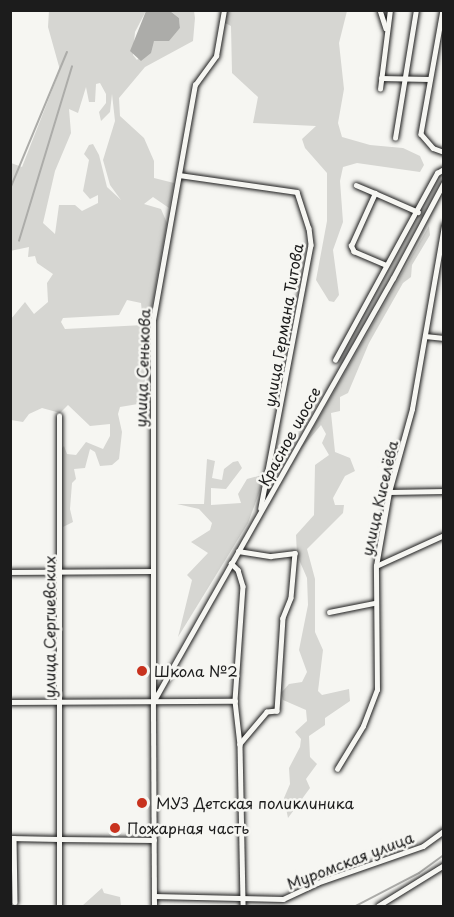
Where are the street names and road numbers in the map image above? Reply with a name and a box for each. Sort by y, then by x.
street label: улица Германа Титова [260,241,306,409]
street label: улица Сенькова [131,308,153,428]
street label: Красное шоссе [254,383,324,489]
street label: улица Киселёва [357,438,401,558]
street label: улица Сергиевских [40,555,58,699]
street label: Муромская улица [284,827,416,893]

